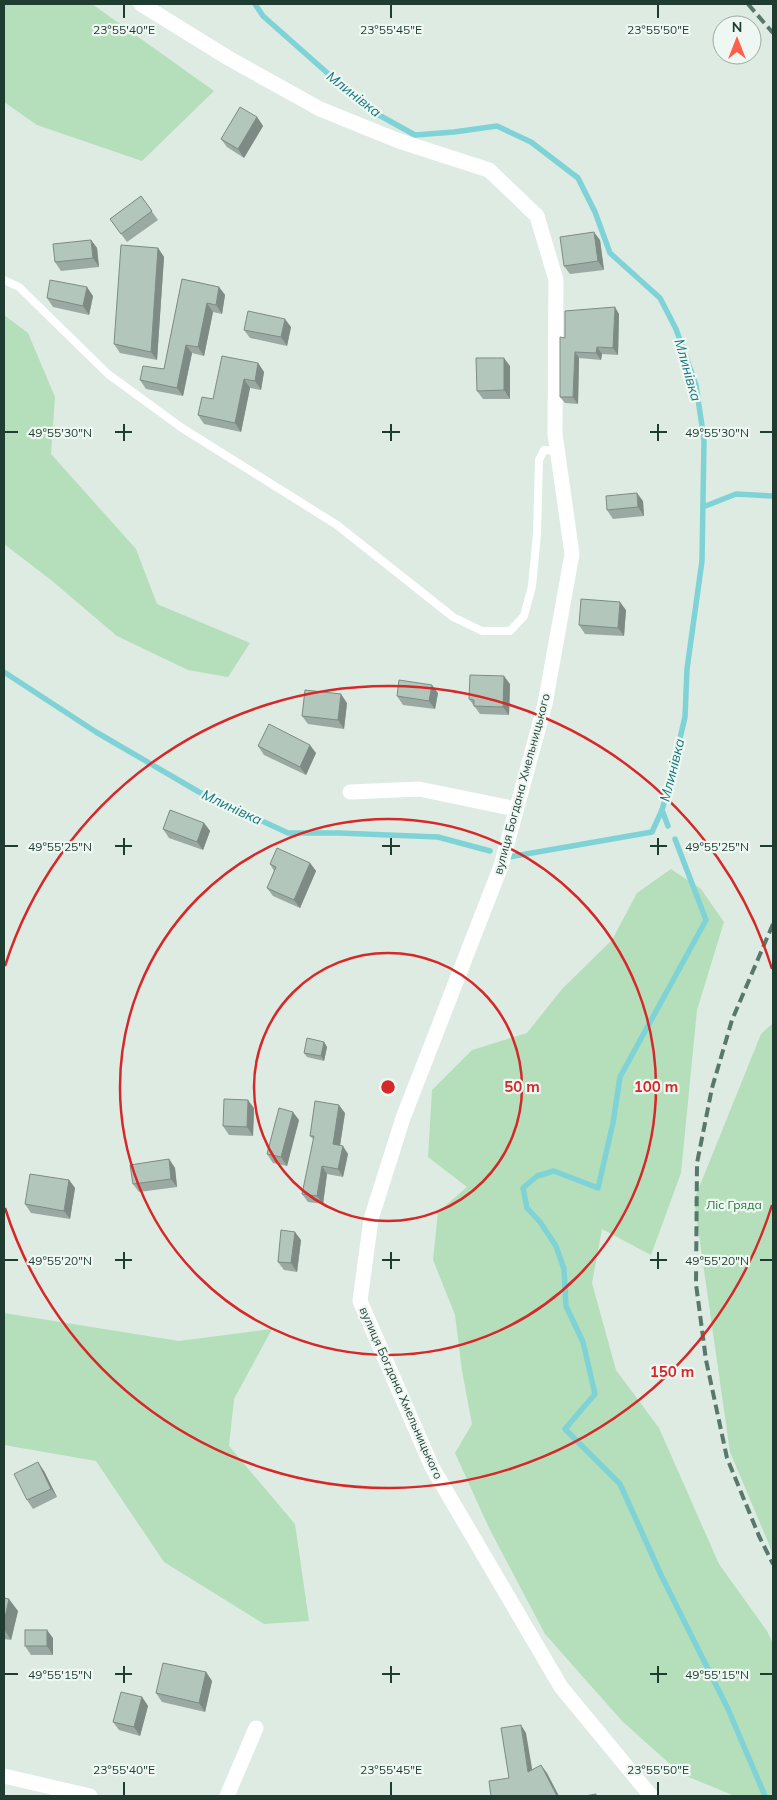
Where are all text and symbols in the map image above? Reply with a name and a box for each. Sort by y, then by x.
north arrow [712,15,762,65]
text: N [732,18,742,36]
text: 23°55'40"E [93,22,155,37]
text: 23°55'45"E [360,22,422,37]
text: 23°55'50"E [627,22,689,37]
water label: Млинівка [323,67,385,121]
water label: Млинівка [670,337,706,404]
text: 49°55'30"N [28,425,92,440]
text: 49°55'30"N [685,425,749,440]
street label: вулиця Богдана Хмельницького [490,692,553,876]
water label: Млинівка [655,736,689,803]
water label: Млинівка [199,785,265,829]
text: 49°55'25"N [28,839,92,854]
text: 49°55'25"N [685,839,749,854]
text: 50 m [504,1077,540,1096]
text: 100 m [634,1077,678,1096]
centre of rings [379,1078,397,1096]
park label: Ліс Гряда [706,1197,762,1212]
text: 49°55'20"N [28,1253,92,1268]
text: 49°55'20"N [685,1253,749,1268]
street label: вулиця Богдана Хмельницького [357,1304,446,1481]
text: 150 m [650,1362,694,1381]
text: 49°55'15"N [28,1667,92,1682]
text: 49°55'15"N [685,1667,749,1682]
text: 23°55'40"E [93,1762,155,1777]
text: 23°55'45"E [360,1762,422,1777]
text: 23°55'50"E [627,1762,689,1777]

